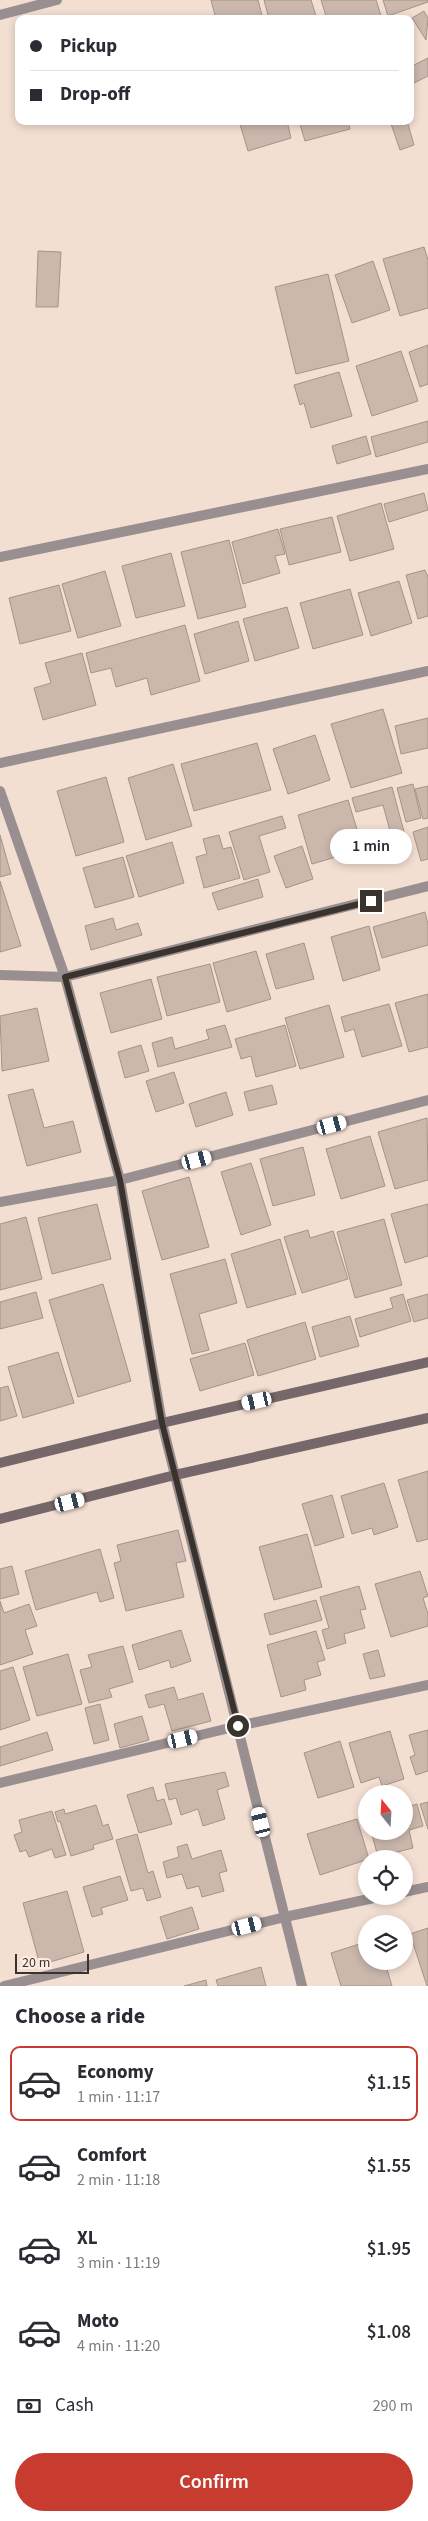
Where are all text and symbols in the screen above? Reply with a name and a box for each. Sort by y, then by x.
text: Pickup [60,33,117,60]
text: Drop-off [60,81,130,108]
callout: 1 min [330,828,412,864]
text: 1 min [352,835,390,857]
route end [360,890,382,912]
car [315,1114,348,1136]
car [180,1149,213,1171]
car [240,1390,273,1412]
car [53,1491,86,1513]
route start [227,1715,249,1737]
car [166,1728,199,1750]
north arrow [358,1785,412,1840]
map controls [358,1785,413,1970]
car [250,1806,271,1838]
button: locate [358,1850,413,1905]
car [230,1915,263,1937]
button: layers [358,1915,413,1970]
scale bar [15,1951,89,1974]
text: 20 m [22,1953,50,1973]
text: Choose a ride [15,2000,145,2032]
text: Economy [77,2059,154,2086]
icon: car [17,2061,62,2106]
text: $1.15 [367,2070,411,2097]
text: 1 min · 11:17 [77,2086,160,2108]
text: Comfort [77,2142,147,2169]
icon: car [17,2144,62,2189]
text: $1.55 [367,2153,411,2180]
text: 2 min · 11:18 [77,2169,160,2191]
text: XL [77,2225,98,2252]
icon: car [17,2227,62,2272]
text: $1.95 [367,2236,411,2263]
text: 3 min · 11:19 [77,2252,160,2274]
text: Moto [77,2308,119,2335]
icon: car [17,2310,62,2355]
text: $1.08 [367,2319,411,2346]
text: 4 min · 11:20 [77,2335,160,2357]
icon: cash [15,2392,43,2420]
text: Cash [55,2392,94,2419]
text: 290 m [373,2395,413,2417]
button: Confirm [15,2453,413,2511]

